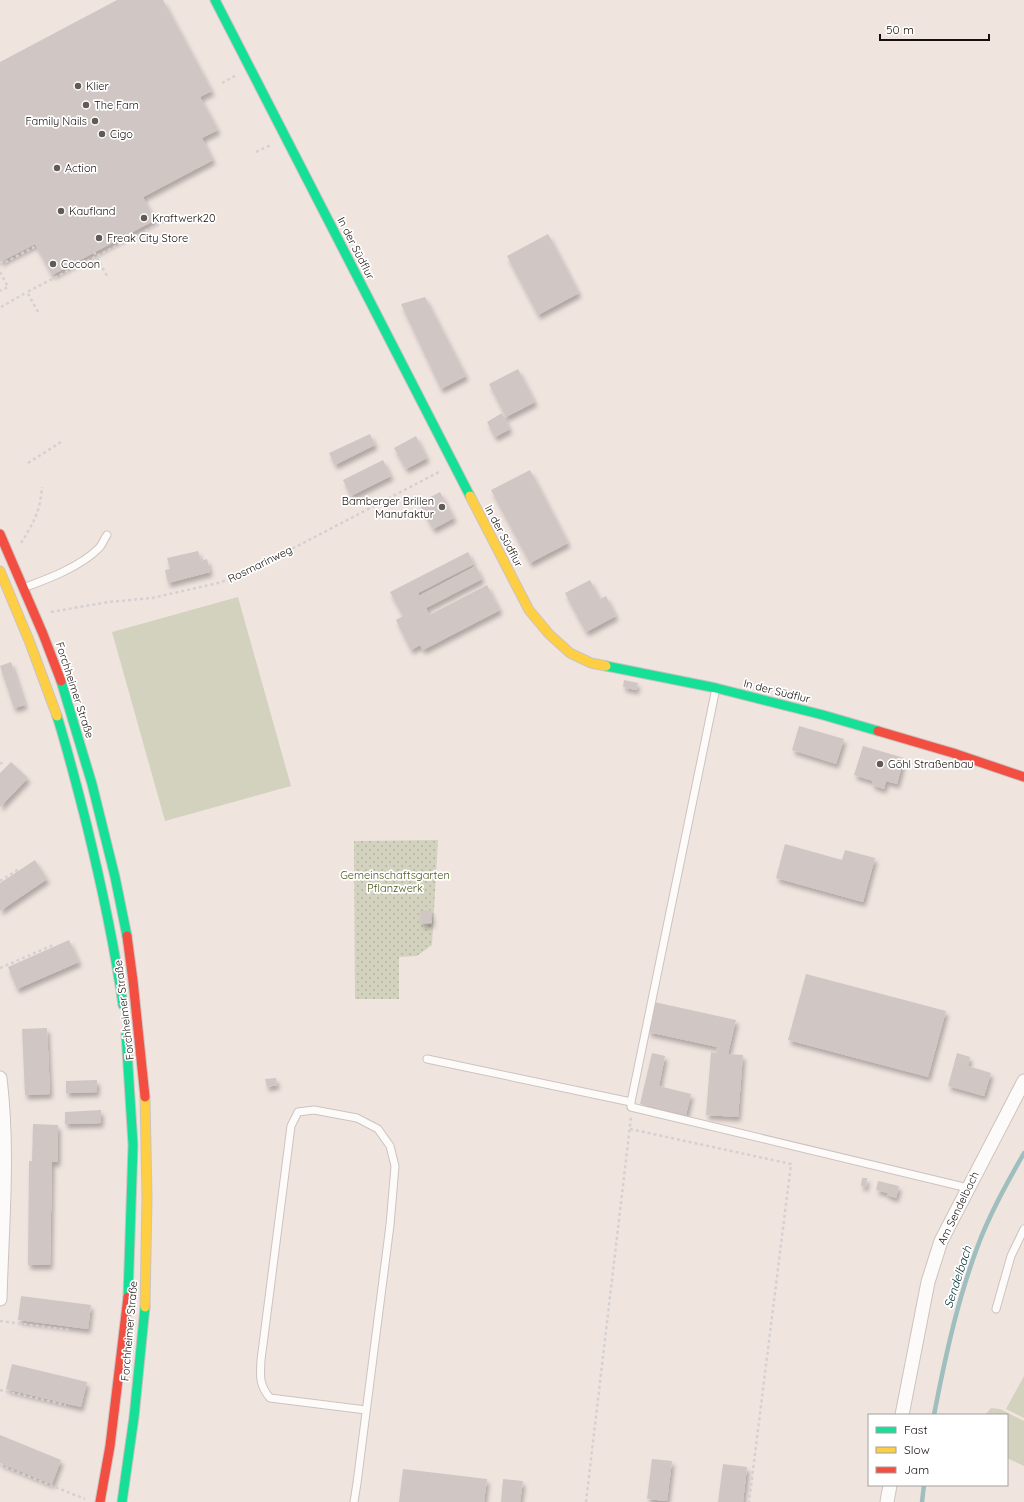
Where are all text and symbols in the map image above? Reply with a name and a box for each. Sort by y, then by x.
scale bar [880,16,989,42]
text: 50 m [886,22,914,37]
place label: Klier [86,79,110,93]
marker: Klier [73,81,83,91]
place label: The Fam [94,98,139,112]
marker: The Fam [81,100,91,110]
place label: Family Nails [26,114,87,128]
marker: Family Nails [90,116,100,126]
place label: Cigo [110,127,133,141]
marker: Cigo [97,129,107,139]
place label: Action [65,161,97,175]
marker: Action [52,163,62,173]
place label: Kaufland [69,204,115,218]
marker: Kaufland [56,206,66,216]
place label: Kraftwerk20 [152,211,216,225]
marker: Kraftwerk20 [139,213,149,223]
street label: In der Südflur [334,214,378,282]
place label: Freak City Store [107,231,188,245]
marker: Freak City Store [94,233,104,243]
place label: Cocoon [61,257,100,271]
marker: Cocoon [48,259,58,269]
place label: Bamberger Brillen Manufaktur [342,494,435,521]
marker: Bamberger Brillen Manufaktur [437,502,447,512]
street label: In der Südflur [482,503,527,570]
street label: Rosmarinweg [225,542,295,586]
street label: Forchheimer Straße [53,640,97,740]
street label: In der Südflur [742,676,813,706]
place label: Göhl Straßenbau [888,757,973,771]
marker: Göhl Straßenbau [875,759,885,769]
park label: Gemeinschaftsgarten Pflanzwerk [340,868,450,895]
street label: Forchheimer Straße [111,959,137,1061]
street label: Am Sendelbach [934,1169,982,1247]
water label: Sendelbach [940,1244,975,1310]
street label: Forchheimer Straße [118,1280,140,1382]
legend [868,1414,1008,1486]
text: Fast [904,1422,928,1437]
text: Slow [904,1442,930,1457]
text: Jam [904,1462,929,1477]

